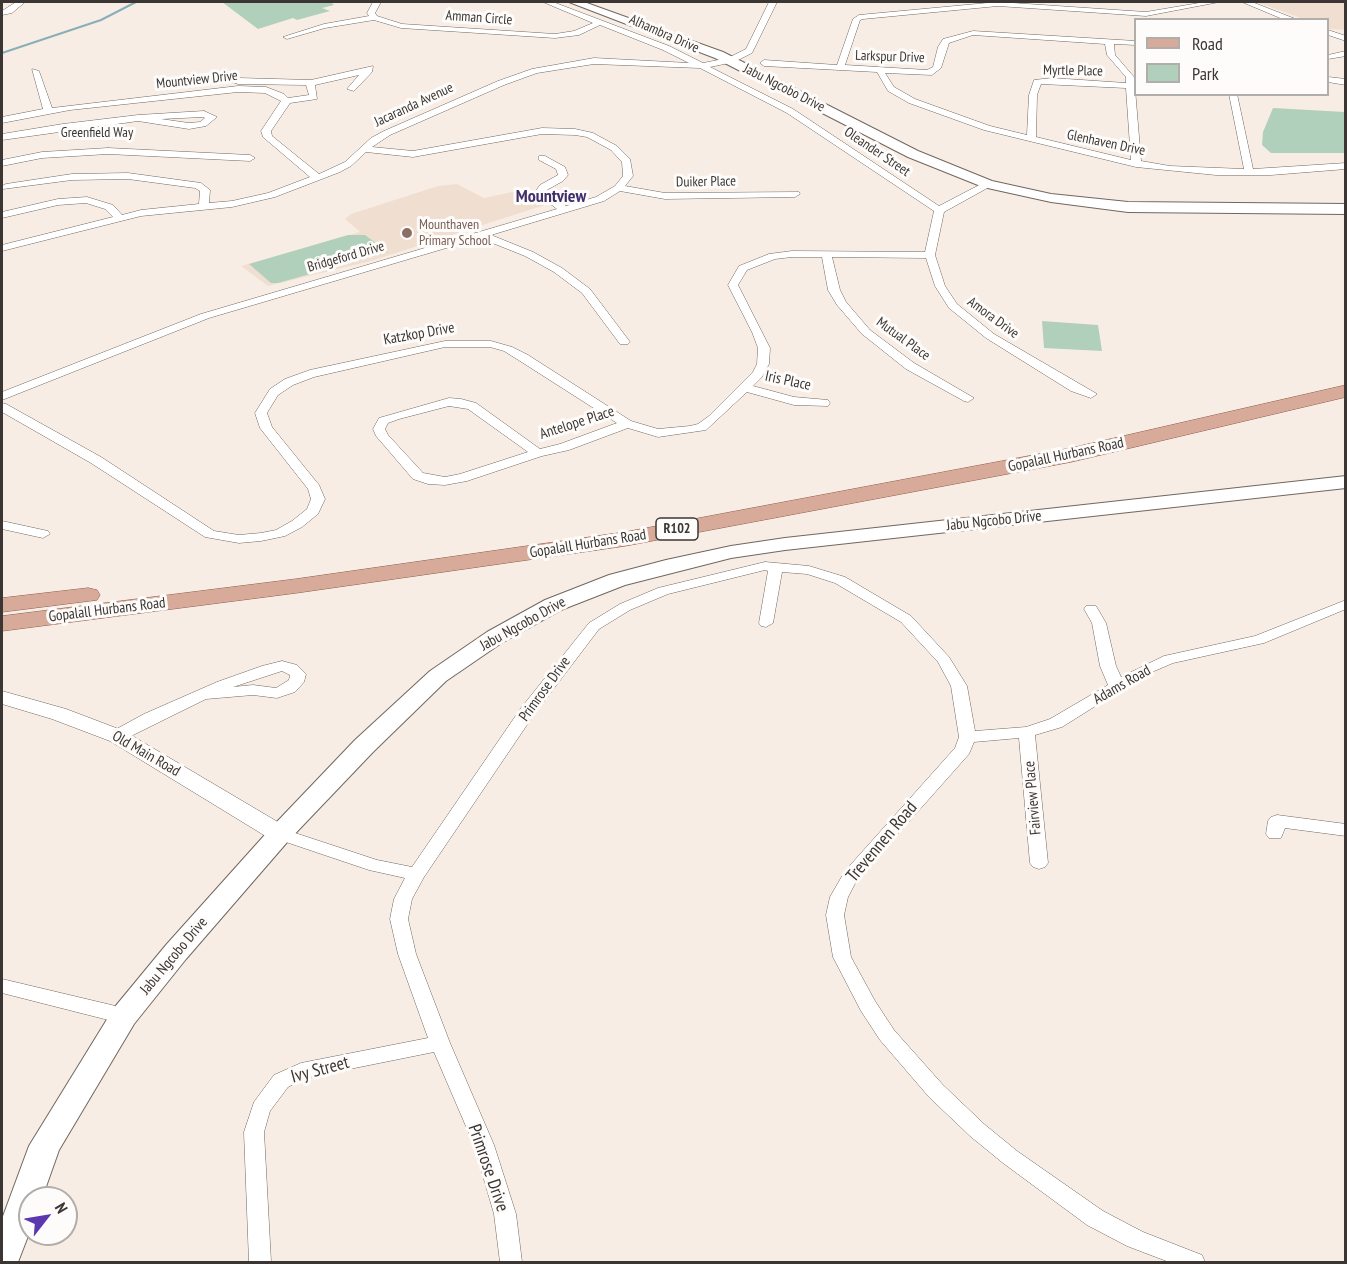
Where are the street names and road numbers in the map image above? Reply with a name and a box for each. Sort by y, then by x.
street label: Amman Circle [445,7,513,29]
street label: Alhambra Drive [626,11,702,57]
street label: Larkspur Drive [855,47,925,67]
street label: Jabu Ngcobo Drive [741,60,827,116]
street label: Myrtle Place [1043,62,1103,80]
street label: Mountview Drive [155,67,239,93]
street label: Jacaranda Avenue [372,79,456,131]
street label: Oleander Street [841,124,913,180]
street label: Greenfield Way [61,125,133,141]
street label: Glenhaven Drive [1065,127,1147,159]
street label: Duiker Place [676,173,736,191]
street label: Bridgeford Drive [306,238,386,276]
street label: Amora Drive [964,294,1022,342]
street label: Mutual Place [873,314,933,364]
street label: Katzkop Drive [382,319,456,349]
street label: Iris Place [763,367,813,395]
street label: Antelope Place [537,402,617,444]
street label: Gopalall Hurbans Road [1007,434,1125,476]
street label: Jabu Ngcobo Drive [946,507,1042,535]
road number: R102 [656,518,698,540]
street label: Gopalall Hurbans Road [528,526,648,562]
street label: Jabu Ngcobo Drive [477,593,569,655]
street label: Gopalall Hurbans Road [48,594,166,626]
street label: Primrose Drive [515,653,575,725]
street label: Adams Road [1090,661,1154,709]
street label: Old Main Road [109,727,183,781]
street label: Fairview Place [1021,760,1045,836]
street label: Trevennen Road [842,797,922,887]
street label: Jabu Ngcobo Drive [136,914,212,998]
street label: Ivy Street [289,1052,351,1088]
street label: Primrose Drive [463,1121,513,1215]

